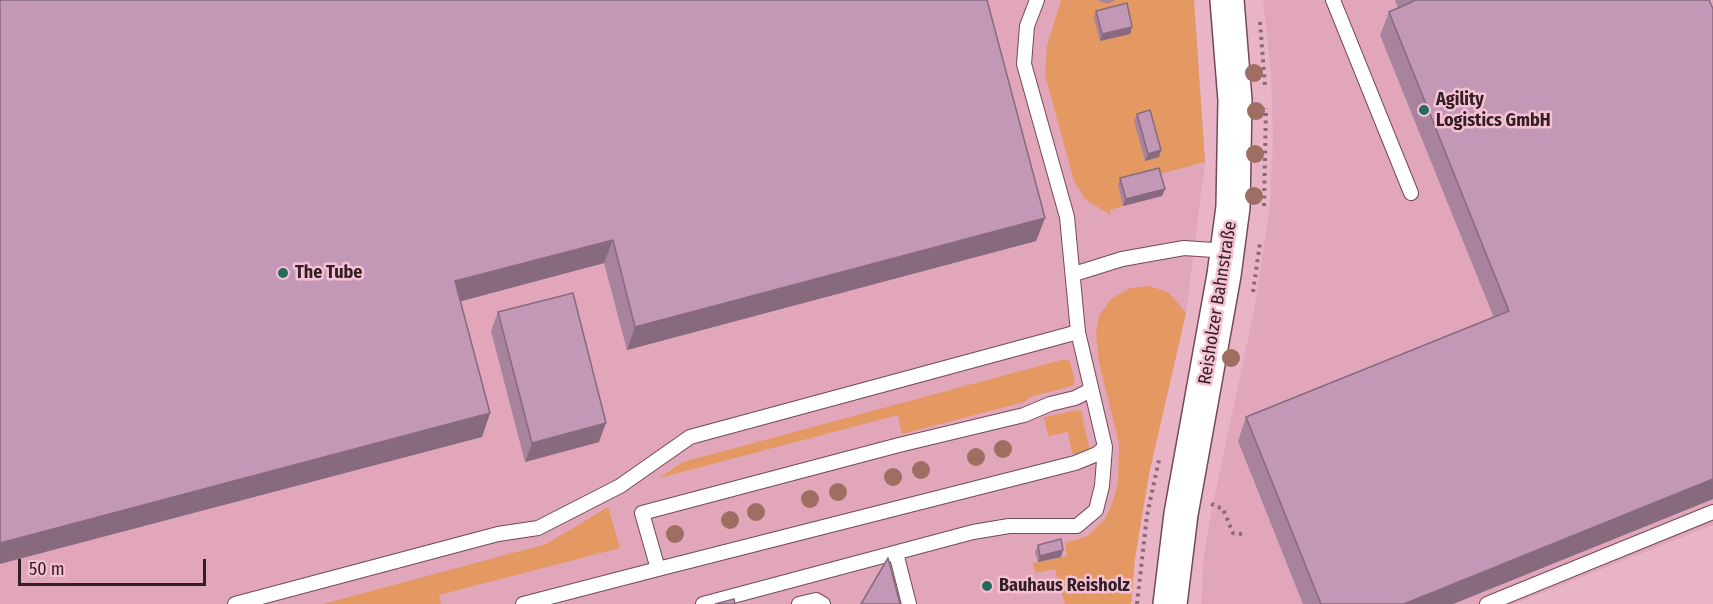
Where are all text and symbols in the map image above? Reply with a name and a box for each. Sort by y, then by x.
place label: Agility Logistics GmbH [1436,89,1551,132]
marker: Agility Logistics GmbH [1417,103,1431,117]
street label: Reisholzer Bahnstraße [1194,220,1242,386]
place label: The Tube [295,262,362,284]
marker: The Tube [276,266,290,280]
scale bar [21,547,208,585]
text: 50 m [29,558,65,580]
place label: Bauhaus Reisholz [999,575,1130,597]
marker: Bauhaus Reisholz [980,579,994,593]

